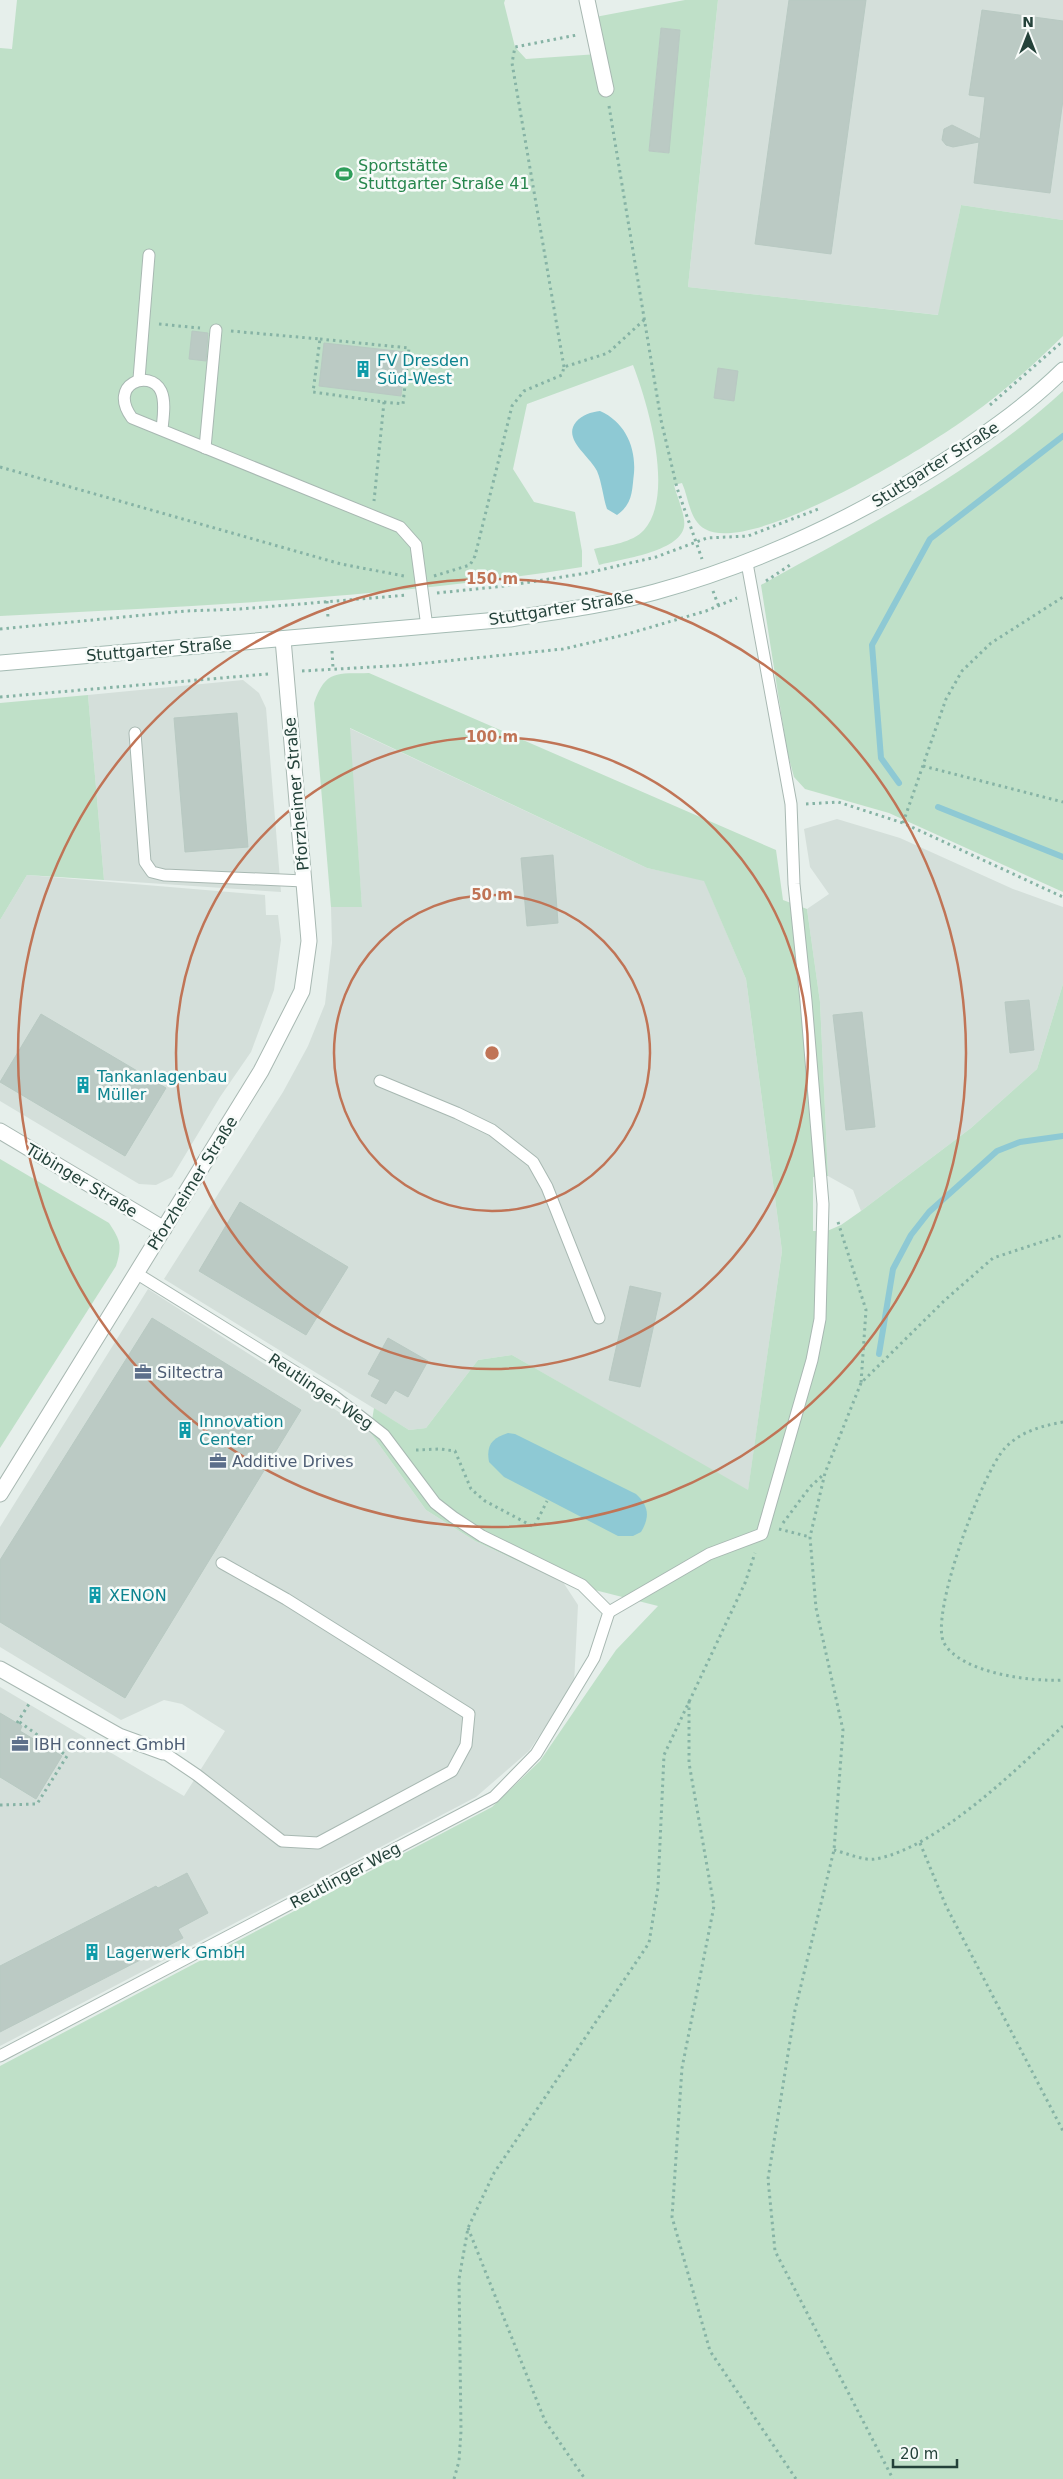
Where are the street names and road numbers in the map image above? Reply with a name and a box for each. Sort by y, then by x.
street label: Stuttgarter Straße [868,418,1002,511]
street label: Stuttgarter Straße [487,588,635,629]
street label: Stuttgarter Straße [85,634,233,665]
street label: Pforzheimer Straße [280,716,313,872]
street label: Pforzheimer Straße [143,1113,241,1254]
street label: Tübinger Straße [22,1139,141,1221]
street label: Reutlinger Weg [265,1349,377,1433]
street label: Reutlinger Weg [287,1838,404,1913]

